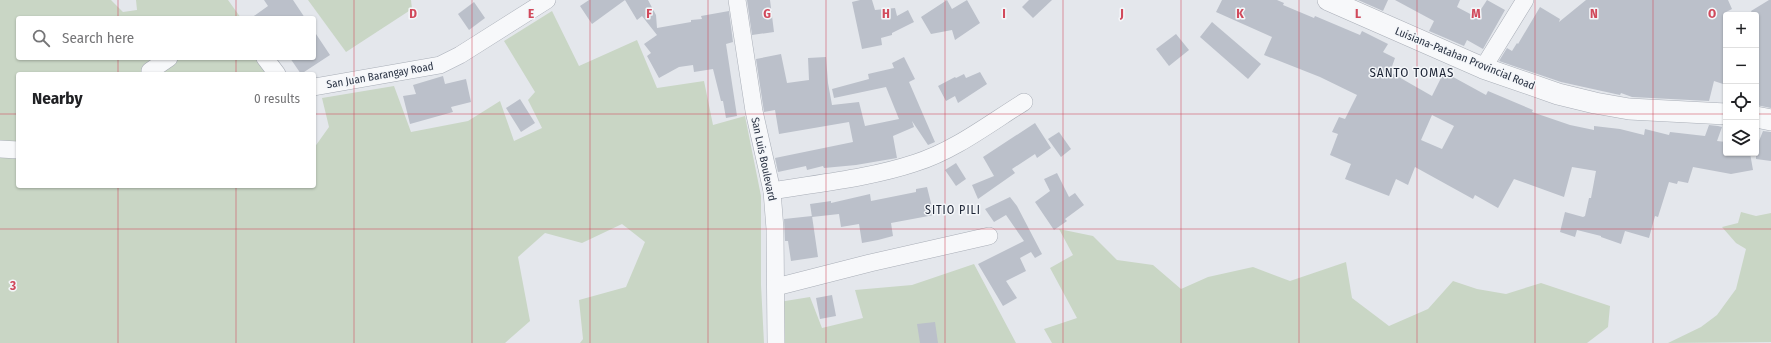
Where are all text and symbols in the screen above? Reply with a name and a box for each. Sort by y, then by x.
text: D [409,6,417,21]
text: E [528,6,534,21]
text: F [646,6,652,21]
text: G [763,6,771,21]
text: H [882,6,890,21]
text: I [1002,6,1006,21]
text: J [1119,6,1124,21]
text: K [1236,6,1244,21]
text: L [1355,6,1361,21]
text: M [1471,6,1481,21]
text: N [1590,6,1598,21]
text: O [1708,6,1716,21]
map controls [1723,12,1759,156]
button: + [1723,12,1759,48]
search box [16,16,316,60]
street label: Luisiana-Patahan Provincial Road [1393,24,1537,93]
icon: search [30,27,52,49]
text: Search here [62,29,134,47]
button: − [1723,48,1759,84]
street label: San Juan Barangay Road [326,60,435,91]
district label: SANTO TOMAS [1369,65,1455,80]
button: locate [1723,84,1759,120]
text: Nearby [32,88,83,109]
text: 0 results [254,91,300,106]
street label: San Luis Boulevard [748,116,779,202]
button: layers [1723,120,1759,156]
district label: SITIO PILI [925,203,981,217]
text: 3 [9,278,16,293]

